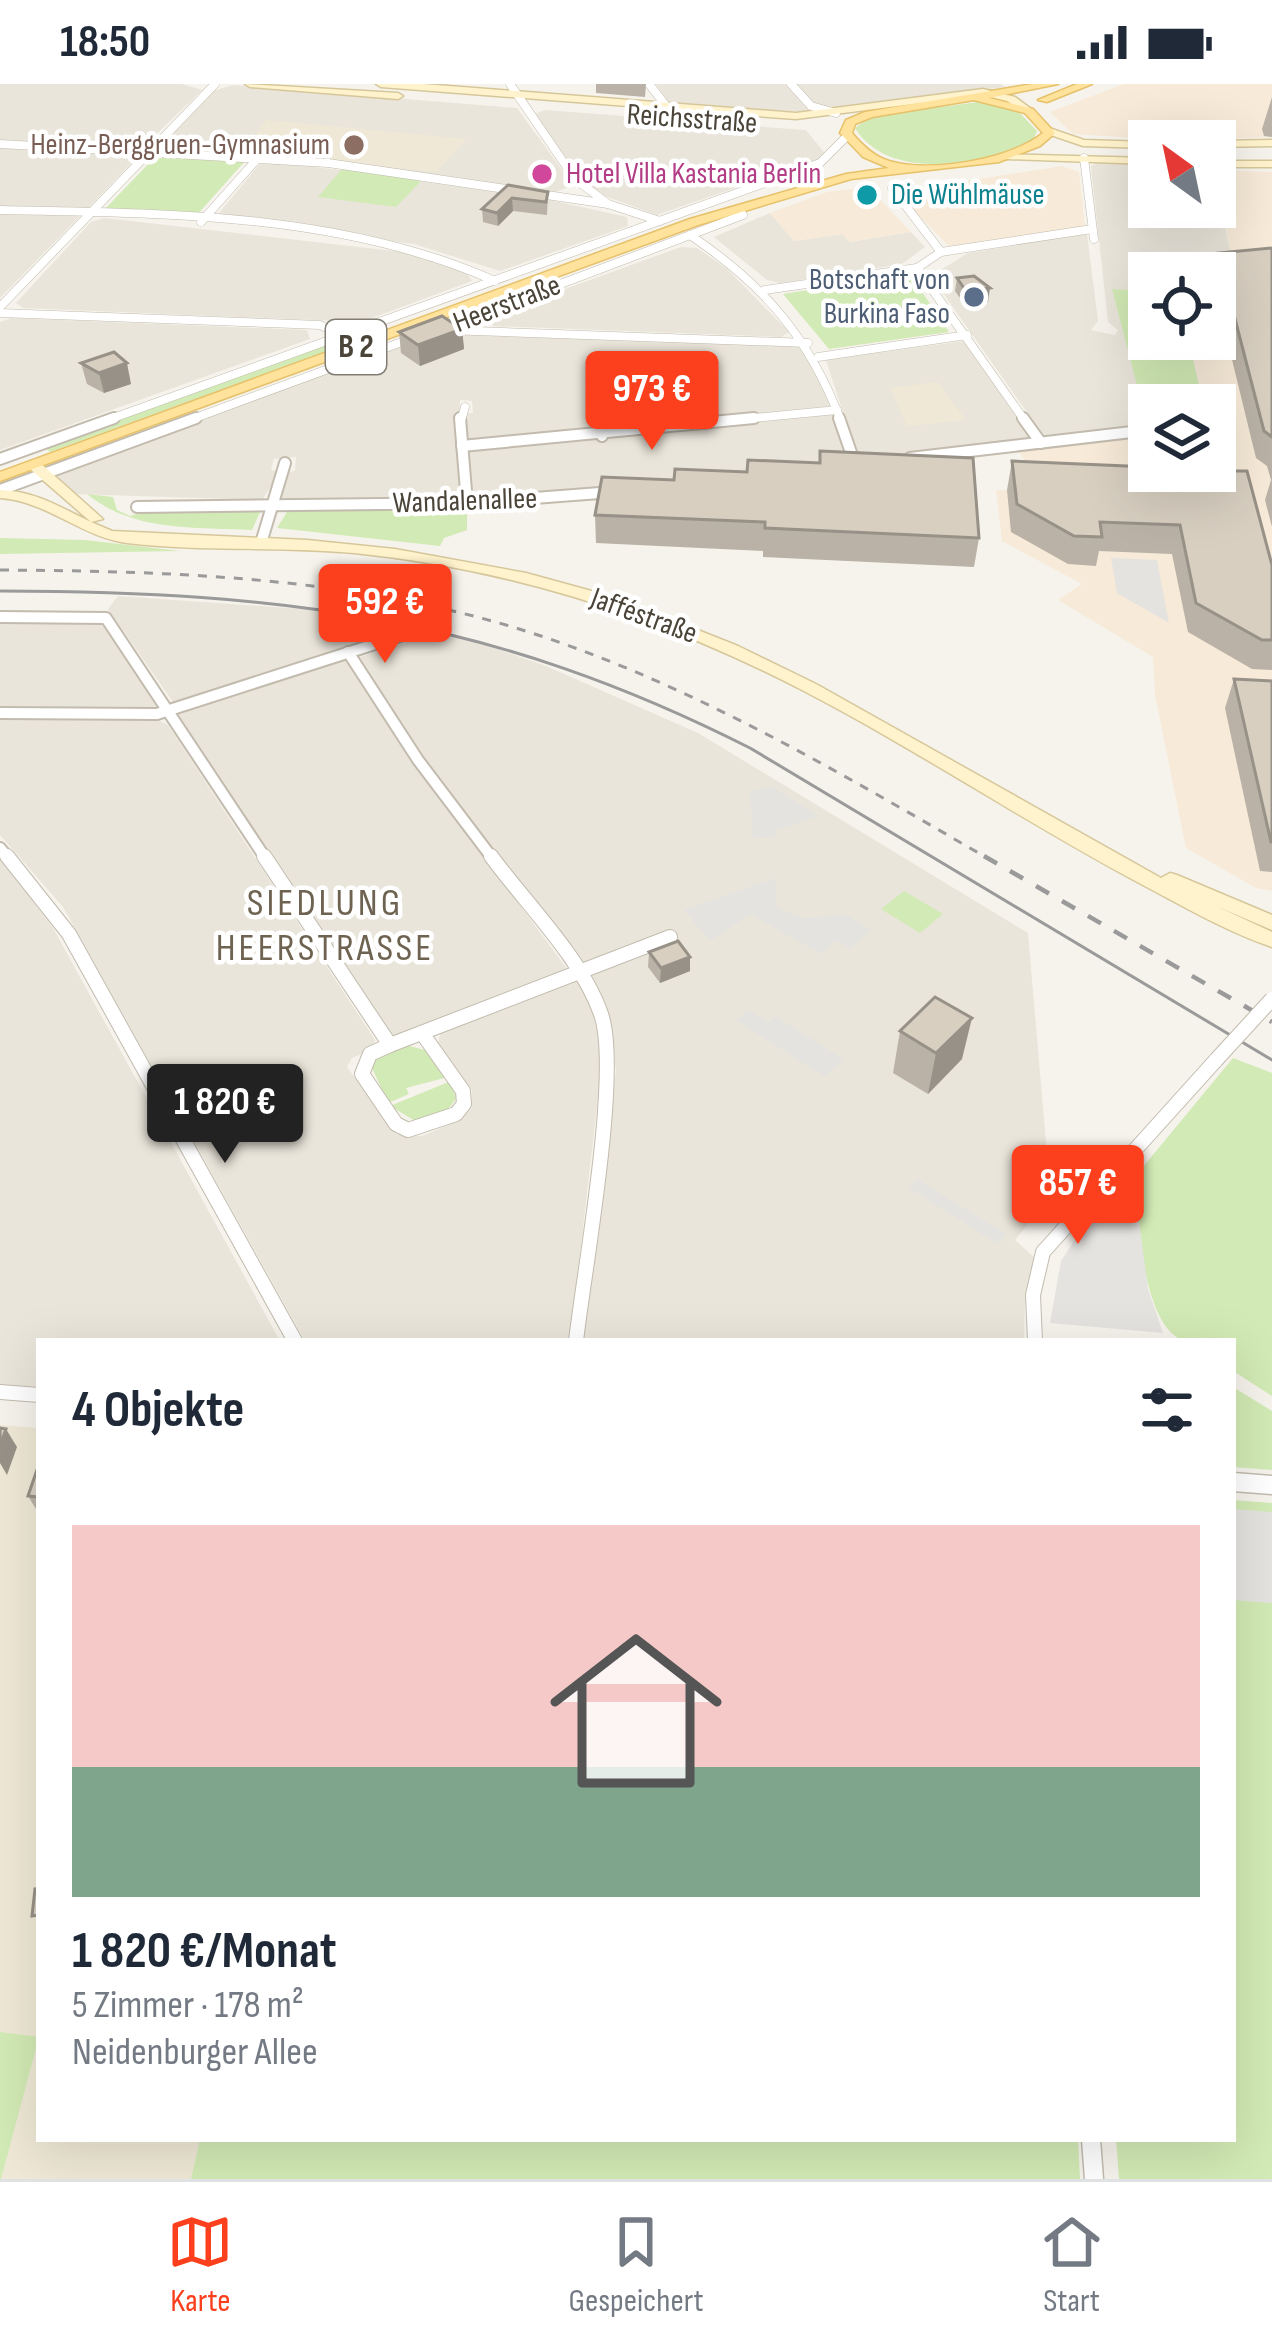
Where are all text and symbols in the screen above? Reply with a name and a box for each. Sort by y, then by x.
text: 18:50 [60,15,150,70]
street label: Reichsstraße [626,96,758,142]
north arrow [1128,120,1236,228]
map controls [1128,120,1236,492]
place label: Heinz-Berggruen-Gymnasium [30,127,330,163]
marker: Heinz-Berggruen-Gymnasium [341,132,367,158]
place label: Hotel Villa Kastania Berlin [566,156,821,192]
marker: Hotel Villa Kastania Berlin [529,161,555,187]
place label: Die Wühlmäuse [891,177,1045,213]
marker: Die Wühlmäuse [854,182,880,208]
button: locate [1128,252,1236,360]
place label: Botschaft von Burkina Faso [809,262,950,332]
street label: Heerstraße [448,267,566,341]
marker: Botschaft von Burkina Faso [961,284,987,310]
road number: B 2 [326,320,386,374]
pin: 973 € [568,351,736,453]
text: 973 € [613,366,692,413]
button: layers [1128,384,1236,492]
street label: Wandalenallee [392,480,538,522]
pin: 592 € [301,564,469,666]
text: 592 € [346,579,424,626]
street label: Jafféstraße [585,580,702,652]
district label: SIEDLUNG HEERSTRASSE [216,880,434,972]
pin: 1 820 € [114,1064,336,1166]
text: 1 820 € [174,1079,276,1126]
pin: 857 € [994,1145,1162,1247]
text: 857 € [1039,1160,1117,1207]
icon: filters [1134,1377,1200,1443]
text: 4 Objekte [72,1380,244,1441]
icon: home [528,1603,744,1819]
text: 1 820 €/Monat [72,1921,337,1982]
text: 5 Zimmer · 178 m² [72,1982,304,2029]
text: Neidenburger Allee [72,2029,318,2076]
tab: Karte [167,2209,233,2321]
tab: Gespeichert [568,2209,704,2321]
tab: Start [1039,2209,1105,2321]

